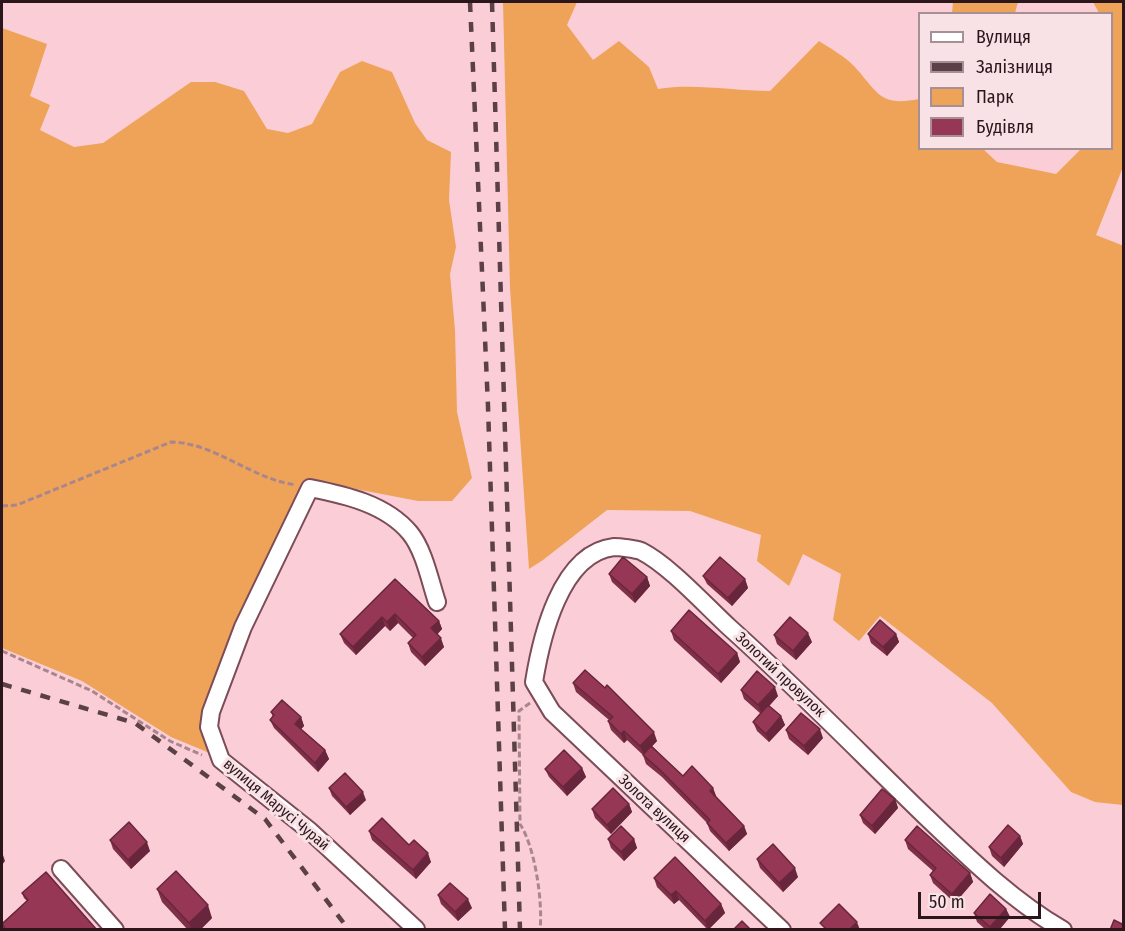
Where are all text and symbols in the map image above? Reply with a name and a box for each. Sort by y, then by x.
legend [918,12,1113,150]
text: Вулиця [976,26,1031,48]
text: Залізниця [976,56,1053,78]
text: Парк [976,86,1014,108]
text: Будівля [976,116,1034,138]
street label: Золотий провулок [731,629,829,721]
street label: вулиця Марусі Чурай [219,755,333,855]
street label: Золота вулиця [614,771,694,847]
scale bar [921,880,1044,918]
text: 50 m [929,891,965,913]

